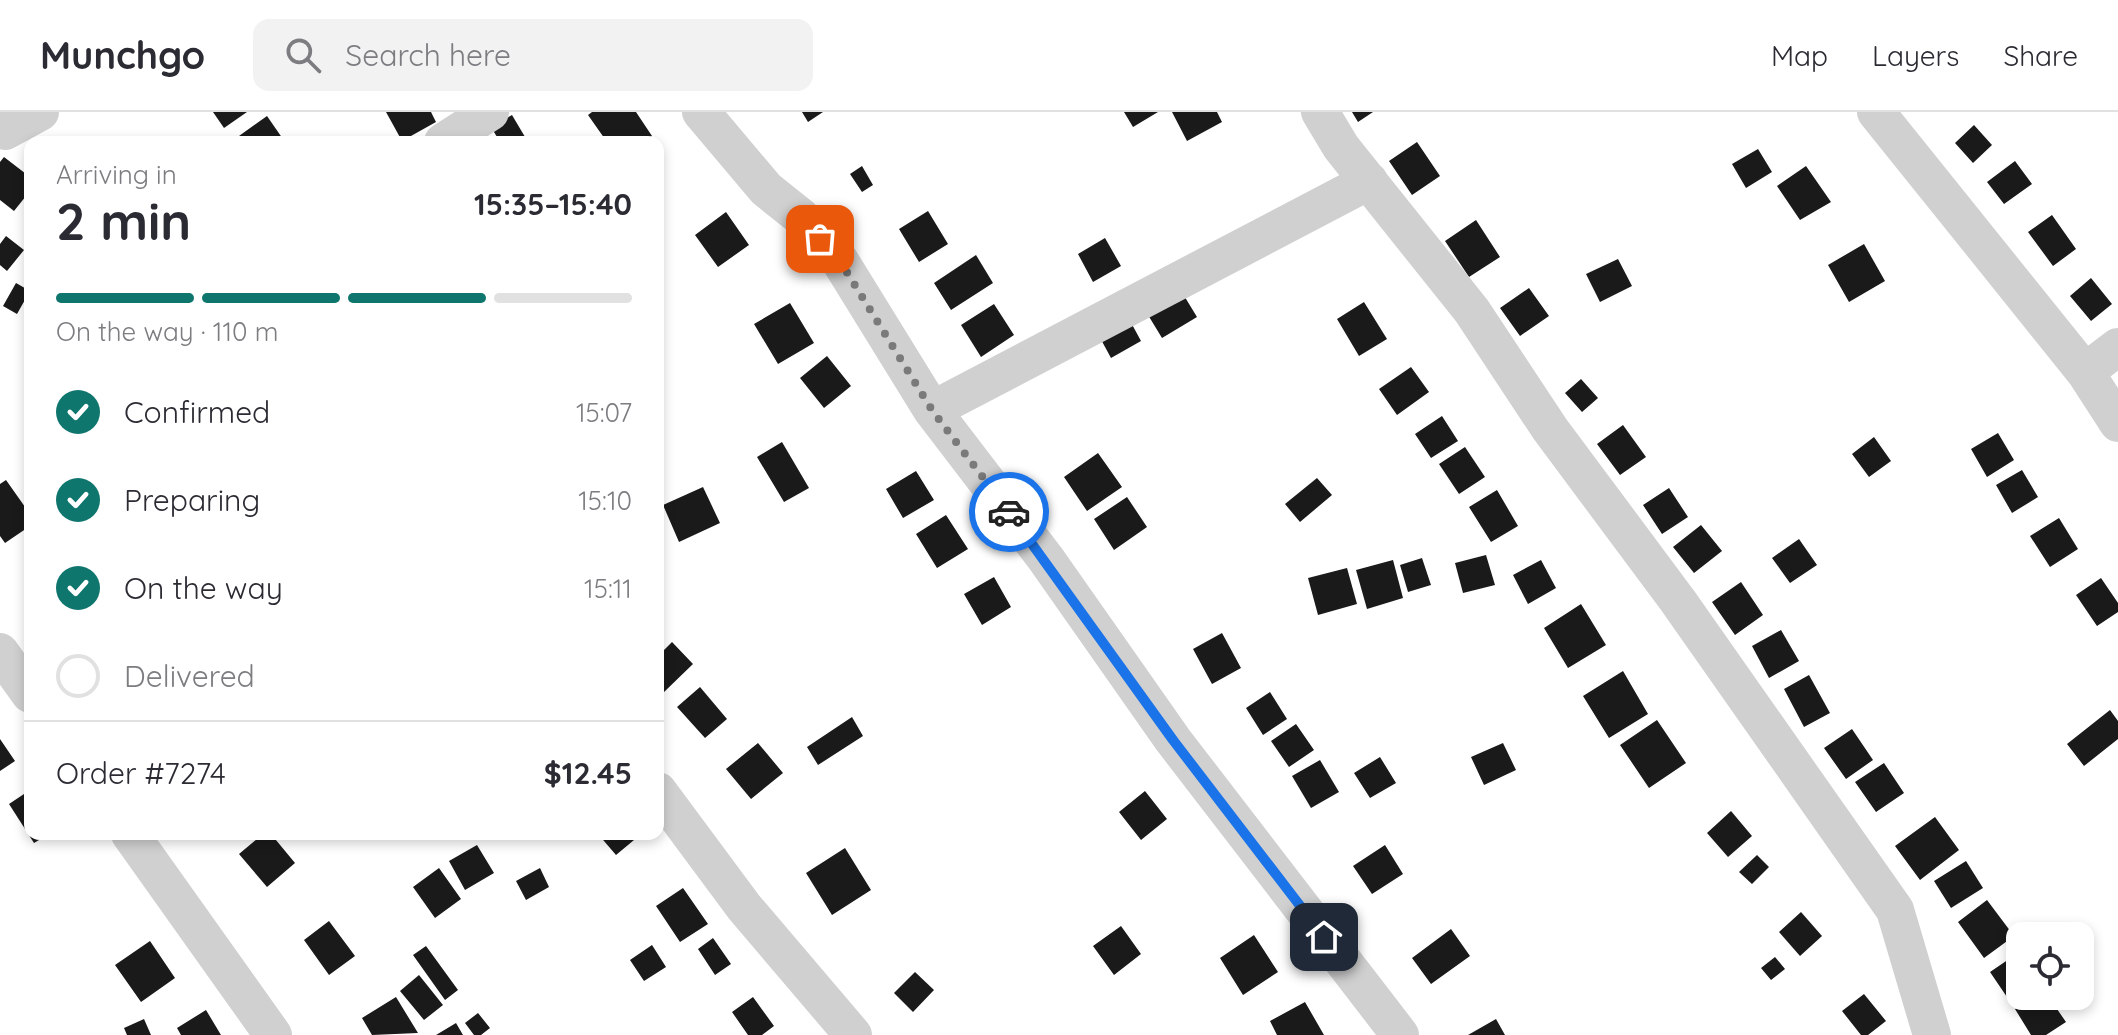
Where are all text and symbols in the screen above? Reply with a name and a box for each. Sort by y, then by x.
search box [253,19,813,91]
text: Munchgo [40,31,205,79]
icon: search [281,33,325,77]
text: Search here [345,36,511,74]
text: Map [1771,38,1828,73]
text: Layers [1872,38,1959,73]
text: Share [2003,38,2078,73]
text: Arriving in [56,158,177,191]
text: 15:35–15:40 [474,185,632,223]
text: 2 min [56,188,191,253]
pin [786,205,854,273]
icon: bag [798,217,842,261]
text: On the way · 110 m [56,315,278,348]
icon: check [56,390,100,434]
text: Confirmed [124,393,270,431]
text: 15:07 [576,396,632,429]
courier [969,472,1049,552]
icon: check [56,478,100,522]
text: Preparing [124,481,260,519]
text: 15:10 [578,484,632,517]
icon: car [987,490,1031,534]
icon: check [56,566,100,610]
text: On the way [124,569,283,607]
text: 15:11 [584,572,632,605]
text: Delivered [124,657,255,695]
text: Order #7274 [56,754,226,792]
text: $12.45 [544,754,632,792]
pin [1290,903,1358,971]
icon: home [1302,915,1346,959]
map controls [2006,922,2094,1010]
button: locate [2006,922,2094,1010]

